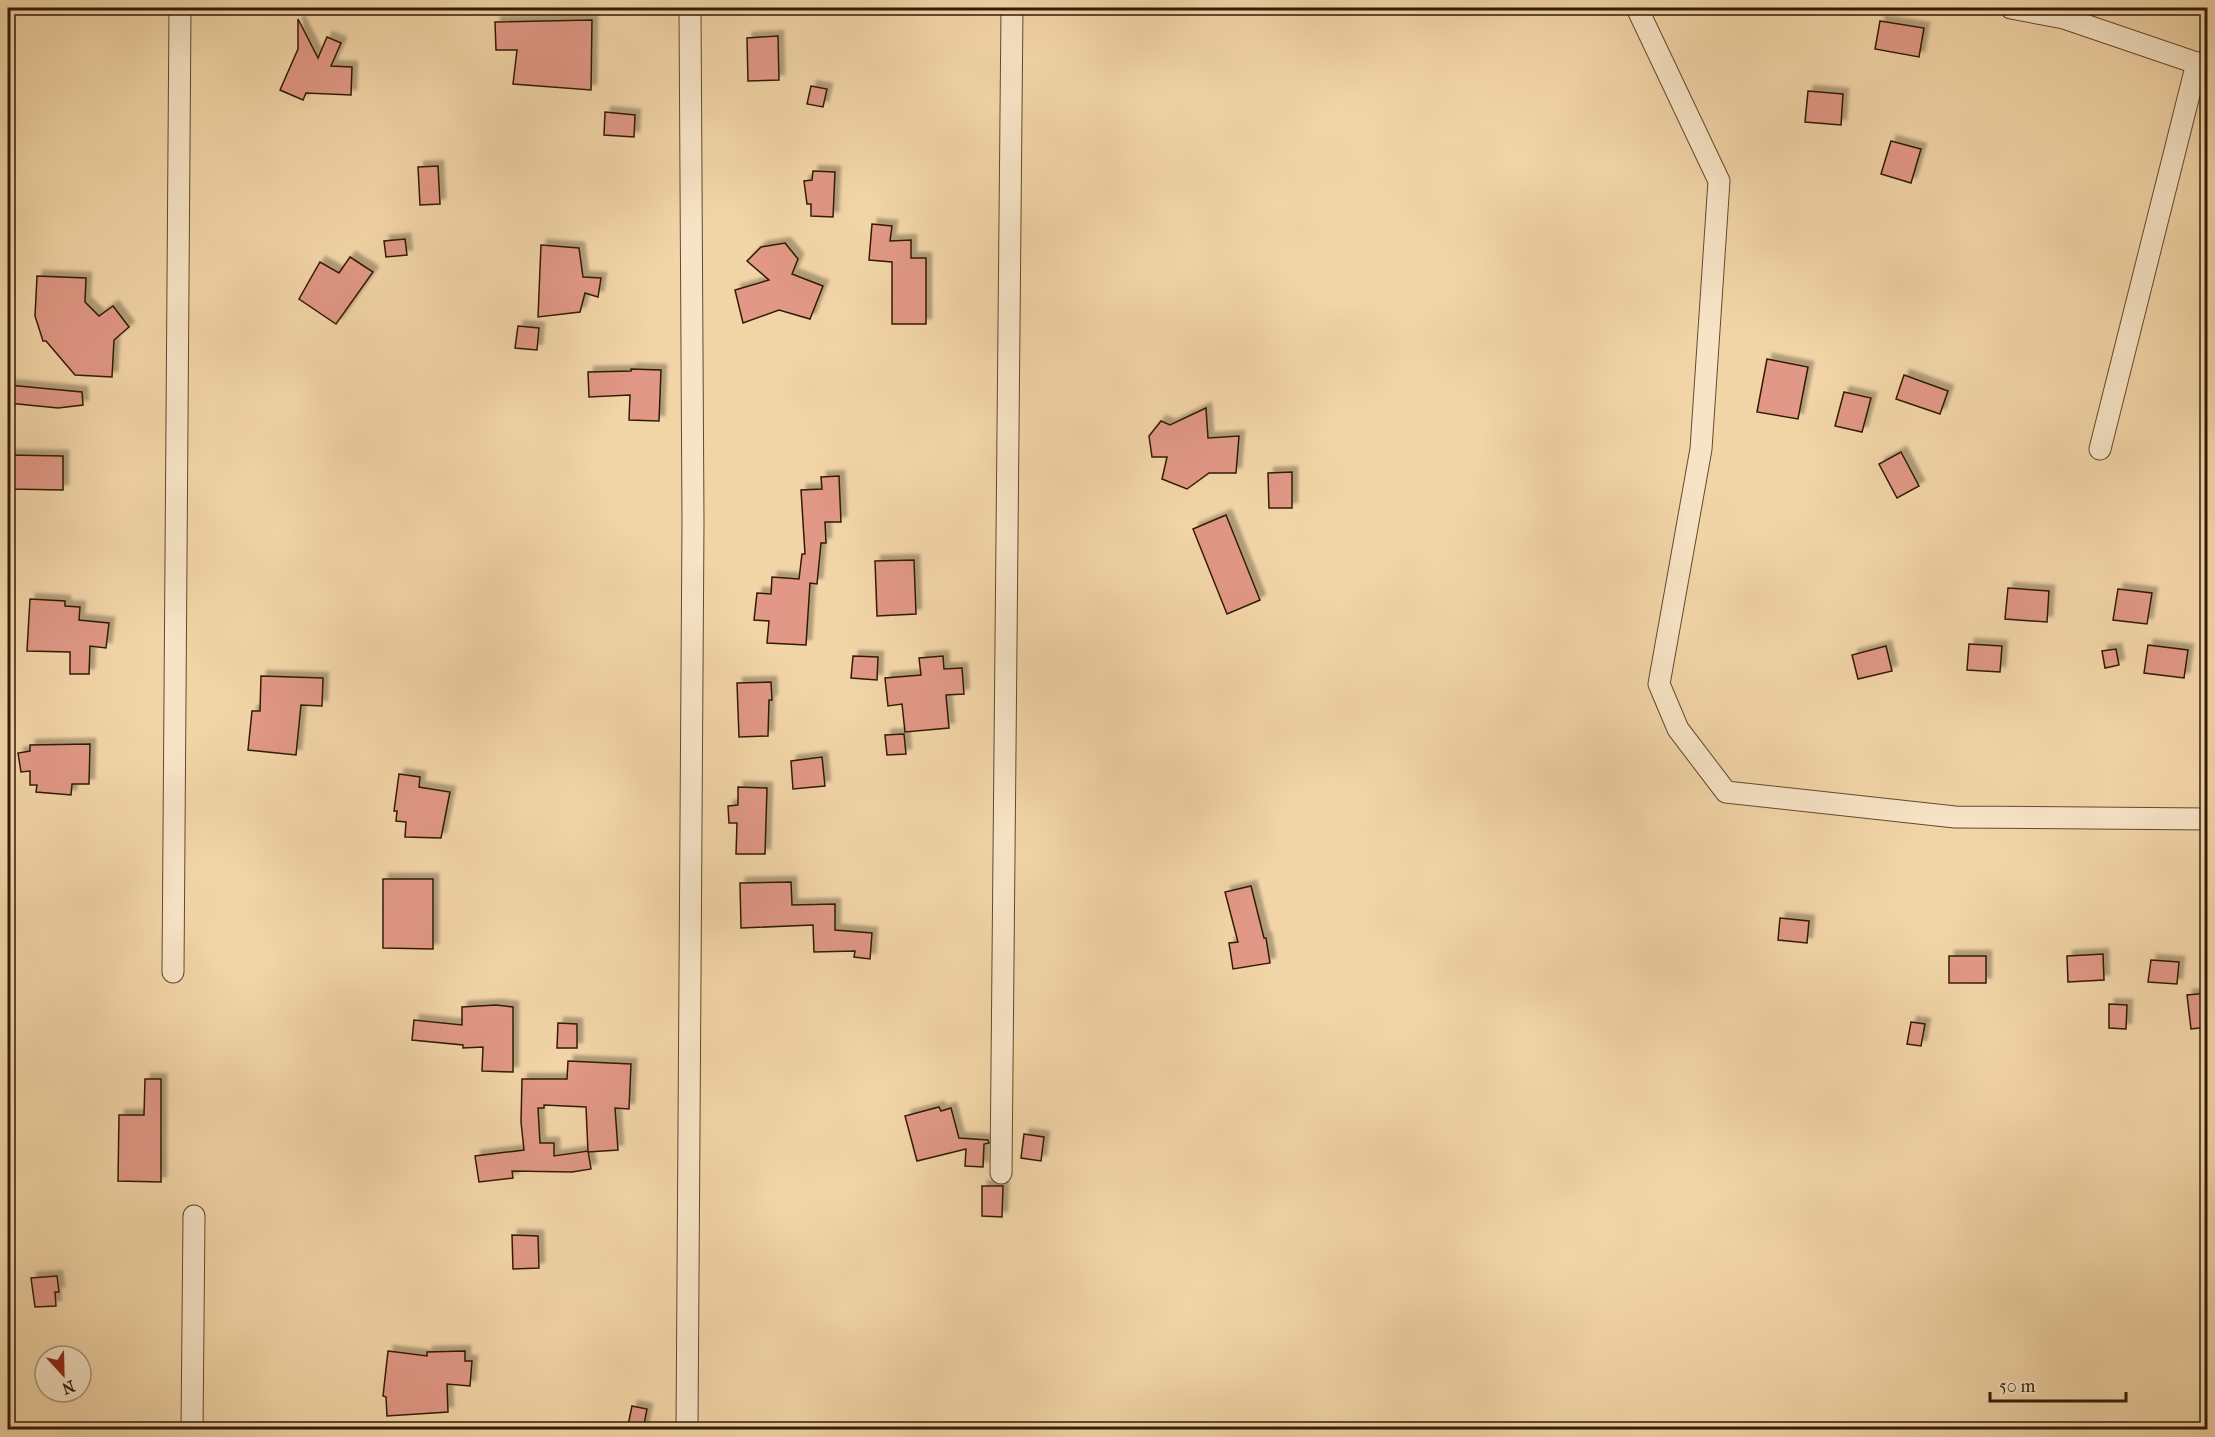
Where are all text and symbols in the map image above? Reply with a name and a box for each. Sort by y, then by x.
north arrow [33,1344,93,1404]
scale bar [1990,1365,2126,1403]
text: N [58,1376,78,1399]
text: 50 m [1999,1376,2036,1397]

